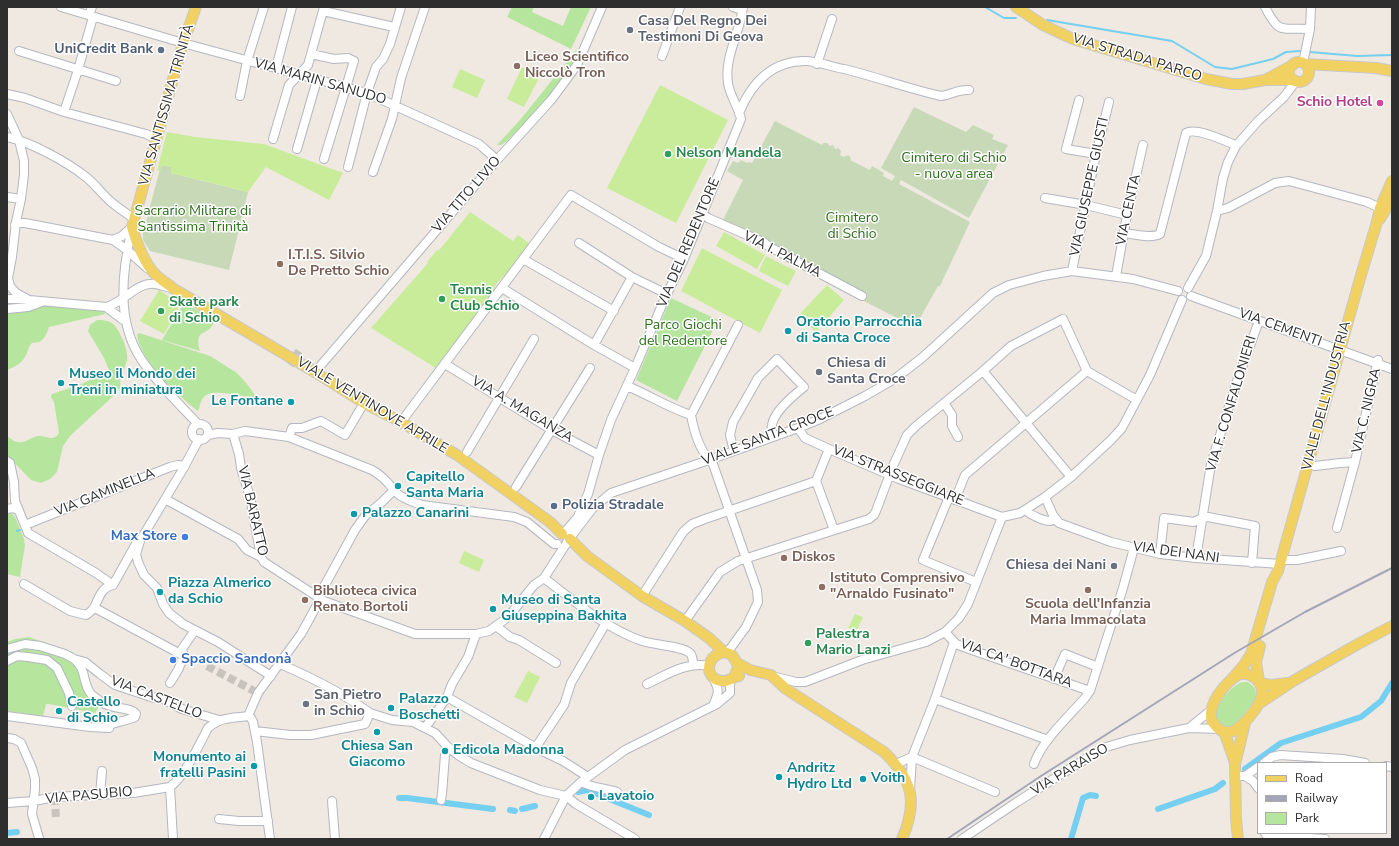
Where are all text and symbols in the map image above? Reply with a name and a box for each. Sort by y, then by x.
place label: Casa Del Regno Dei Testimoni Di Geova [638,14,767,46]
street label: VIA SANTISSIMA TRINITÀ [136,22,198,188]
marker: Casa Del Regno Dei Testimoni Di Geova [625,25,635,35]
street label: VIA STRADA PARCO [1070,30,1204,86]
place label: UniCredit Bank [54,42,153,58]
marker: UniCredit Bank [156,45,166,55]
place label: Liceo Scientifico Niccolò Tron [525,50,629,82]
street label: VIA MARIN SANUDO [252,55,388,109]
marker: Liceo Scientifico Niccolò Tron [512,61,522,71]
place label: Schio Hotel [1297,95,1372,111]
marker: Schio Hotel [1375,98,1385,108]
street label: VIA GIUSEPPE GIUSTI [1067,116,1113,258]
place label: Nelson Mandela [676,146,781,162]
marker: Nelson Mandela [663,149,673,159]
park label: Cimitero di Schio - nuova area [901,151,1007,184]
street label: VIA TITO LIVIO [429,153,505,237]
street label: VIA CENTA [1113,173,1145,247]
street label: VIA DEL REDENTORE [654,176,724,310]
park label: Sacrario Militare di Santissima Trinità [135,204,251,236]
park label: Cimitero di Schio [826,211,878,244]
street label: VIA I. PALMA [740,228,824,282]
place label: I.T.I.S. Silvio De Pretto Schio [288,248,389,280]
marker: I.T.I.S. Silvio De Pretto Schio [275,259,285,269]
place label: Tennis Club Schio [450,283,520,316]
marker: Tennis Club Schio [437,294,447,304]
place label: Skate park di Schio [169,295,239,328]
street label: VIA CEMENTI [1236,305,1324,351]
marker: Skate park di Schio [156,306,166,316]
place label: Oratorio Parrocchia di Santa Croce [796,315,922,348]
park label: Parco Giochi del Redentore [639,318,727,350]
street label: VIALE DELL'INDUSTRIA [1299,319,1355,473]
marker: Oratorio Parrocchia di Santa Croce [783,326,793,336]
street label: VIA F. CONFALONIERI [1203,334,1261,474]
street label: VIALE VENTINOVE APRILE [294,354,450,458]
place label: Chiesa di Santa Croce [827,356,905,388]
place label: Museo il Mondo dei Treni in miniatura [69,367,196,400]
marker: Chiesa di Santa Croce [814,367,824,377]
street label: VIA C. NIGRA [1349,367,1385,455]
street label: VIA A. MAGANZA [468,373,576,447]
marker: Museo il Mondo dei Treni in miniatura [56,378,66,388]
place label: Le Fontane [211,394,283,410]
marker: Le Fontane [286,397,296,407]
street label: VIALE SANTA CROCE [700,404,836,470]
street label: VIA STRASSEGGIARE [830,442,966,510]
street label: VIA BARATTO [233,464,271,558]
street label: VIA GAMINELLA [52,465,158,521]
place label: Capitello Santa Maria [406,470,484,502]
marker: Capitello Santa Maria [393,481,403,491]
place label: Polizia Stradale [562,498,664,514]
marker: Polizia Stradale [549,501,559,511]
place label: Palazzo Canarini [362,506,469,522]
marker: Palazzo Canarini [349,509,359,519]
place label: Max Store [111,529,177,545]
marker: Max Store [180,532,190,542]
street label: VIA DEI NANI [1132,539,1220,567]
place label: Diskos [792,550,835,566]
marker: Diskos [779,553,789,563]
place label: Chiesa dei Nani [1006,558,1106,574]
marker: Chiesa dei Nani [1109,561,1119,571]
place label: Istituto Comprensivo "Arnaldo Fusinato" [830,571,965,604]
place label: Piazza Almerico da Schio [168,576,271,608]
marker: Istituto Comprensivo "Arnaldo Fusinato" [817,582,827,592]
place label: Biblioteca civica Renato Bortoli [313,584,417,616]
marker: Scuola dell'Infanzia Maria Immacolata [1083,585,1093,595]
marker: Piazza Almerico da Schio [155,587,165,597]
place label: Museo di Santa Giuseppina Bakhita [501,593,627,626]
marker: Biblioteca civica Renato Bortoli [300,595,310,605]
place label: Scuola dell'Infanzia Maria Immacolata [1025,597,1151,630]
marker: Museo di Santa Giuseppina Bakhita [488,604,498,614]
place label: Palestra Mario Lanzi [816,627,891,660]
street label: VIA CA' BOTTARA [958,636,1074,692]
marker: Palestra Mario Lanzi [803,638,813,648]
place label: Spaccio Sandonà [181,652,291,668]
marker: Spaccio Sandonà [168,655,178,665]
street label: VIA CASTELLO [108,673,204,723]
place label: San Pietro in Schio [314,688,382,720]
place label: Palazzo Boschetti [399,692,460,724]
place label: Castello di Schio [67,695,120,728]
marker: San Pietro in Schio [301,699,311,709]
marker: Palazzo Boschetti [386,703,396,713]
marker: Castello di Schio [54,706,64,716]
marker: Chiesa San Giacomo [372,727,382,737]
place label: Chiesa San Giacomo [341,739,413,772]
street label: VIA PARAISO [1028,740,1112,800]
place label: Edicola Madonna [453,743,564,759]
marker: Edicola Madonna [440,746,450,756]
place label: Monumento ai fratelli Pasini [153,750,246,782]
marker: Monumento ai fratelli Pasini [249,761,259,771]
place label: Andritz Hydro Ltd [787,761,852,794]
legend [1257,762,1387,834]
text: Road [1295,770,1323,786]
place label: Voith [871,771,905,787]
marker: Andritz Hydro Ltd [774,772,784,782]
marker: Voith [858,774,868,784]
street label: VIA PASUBIO [45,784,133,808]
place label: Lavatoio [599,789,654,805]
text: Railway [1295,790,1338,806]
marker: Lavatoio [586,792,596,802]
text: Park [1295,810,1319,826]

